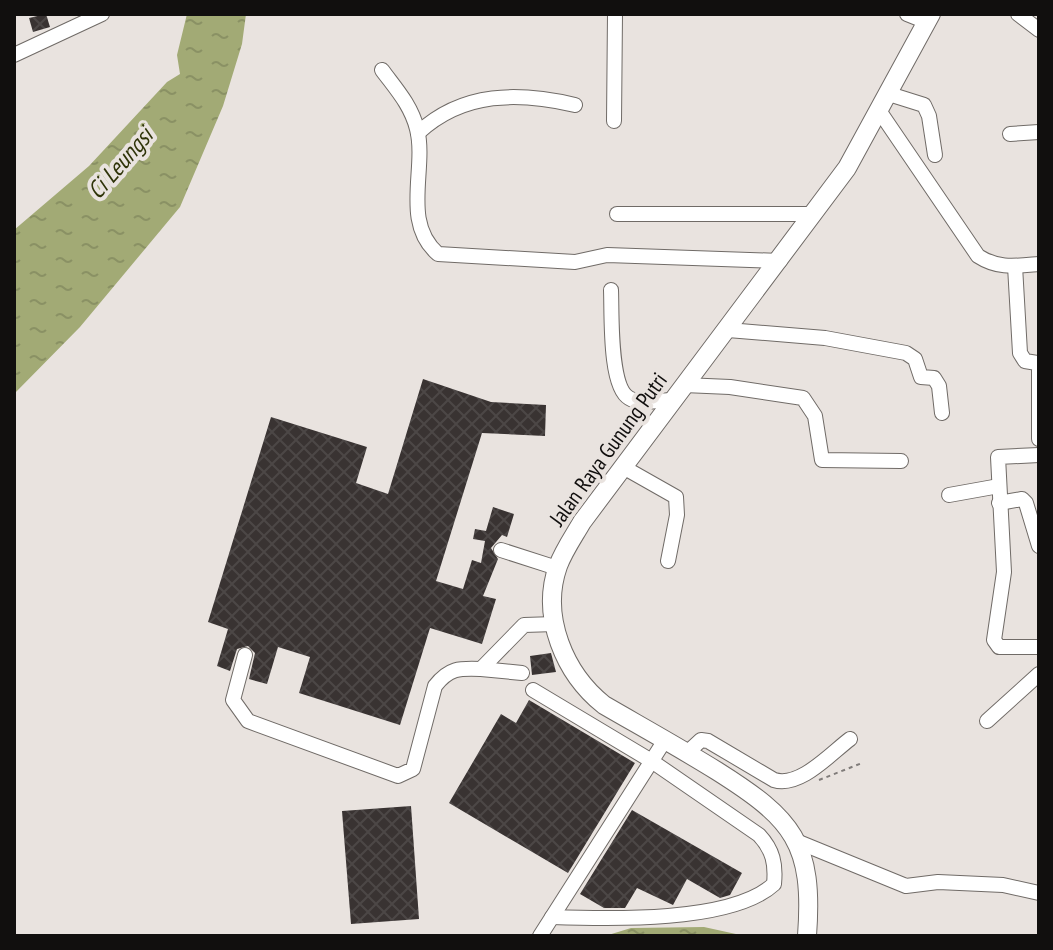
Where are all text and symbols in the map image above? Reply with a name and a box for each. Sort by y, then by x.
water label: Ci Leungsi [81,119,161,205]
street label: Jalan Raya Gunung Putri [542,367,673,532]

